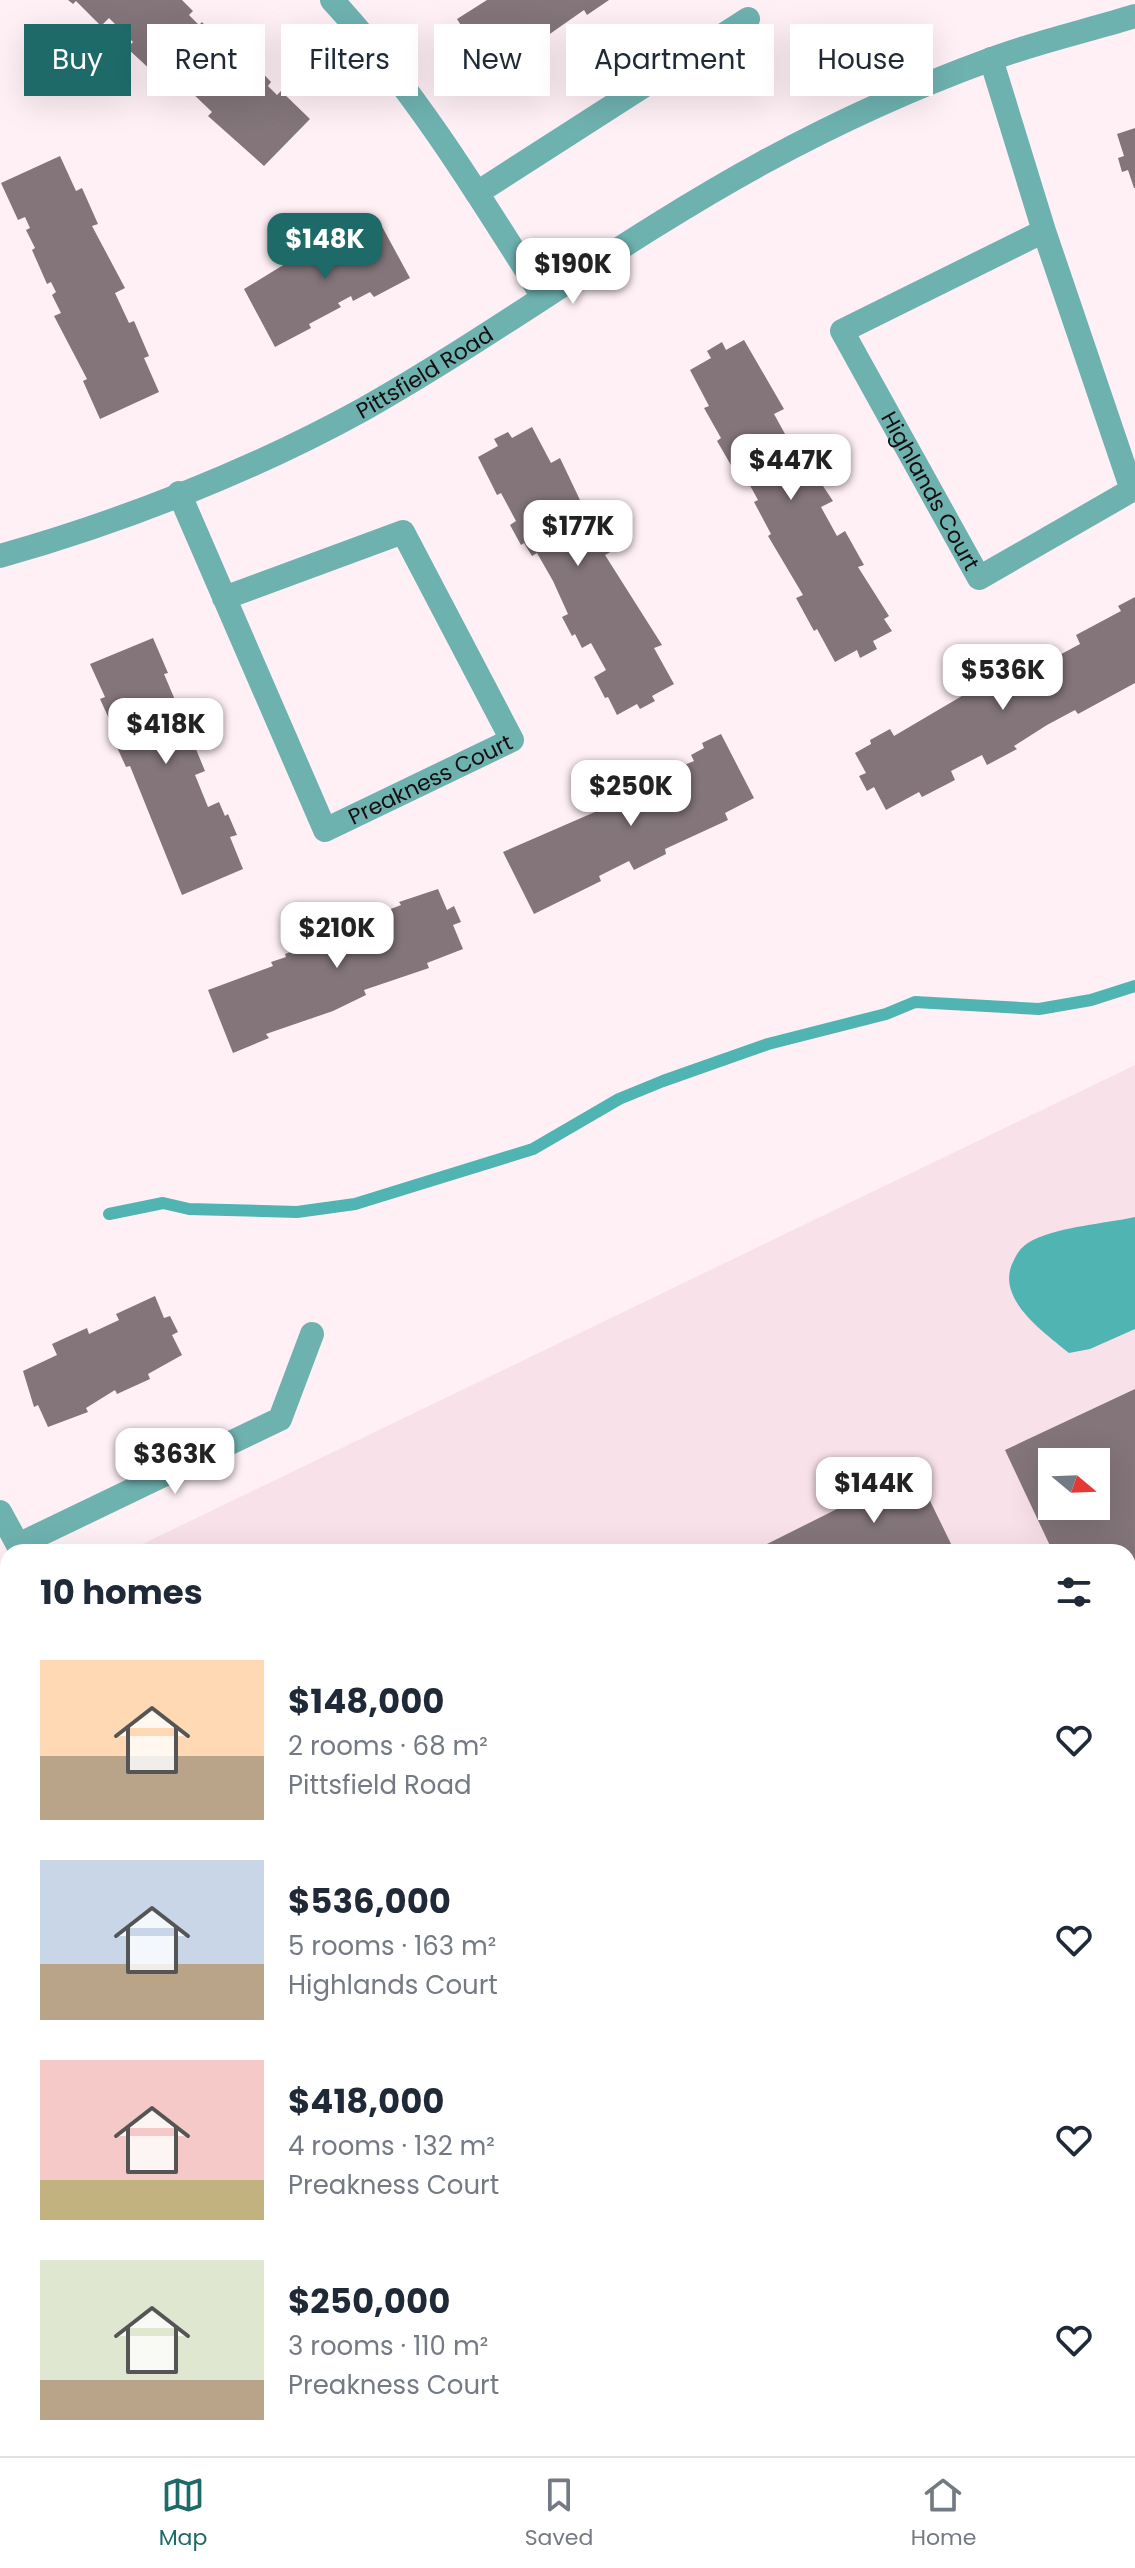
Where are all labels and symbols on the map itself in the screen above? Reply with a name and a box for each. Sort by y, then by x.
pin: $148K [269,213,381,281]
pin: $190K [517,238,629,306]
street label: Pittsfield Road [351,319,499,426]
street label: Highlands Court [874,406,987,576]
pin: $447K [735,434,847,502]
pin: $177K [522,500,634,568]
pin: $536K [947,644,1059,712]
pin: $418K [110,698,222,766]
street label: Preakness Court [343,727,518,833]
pin: $250K [575,760,687,828]
pin: $210K [281,902,393,970]
pin: $363K [119,1428,231,1496]
north arrow [1038,1448,1110,1520]
pin: $144K [818,1457,930,1525]

